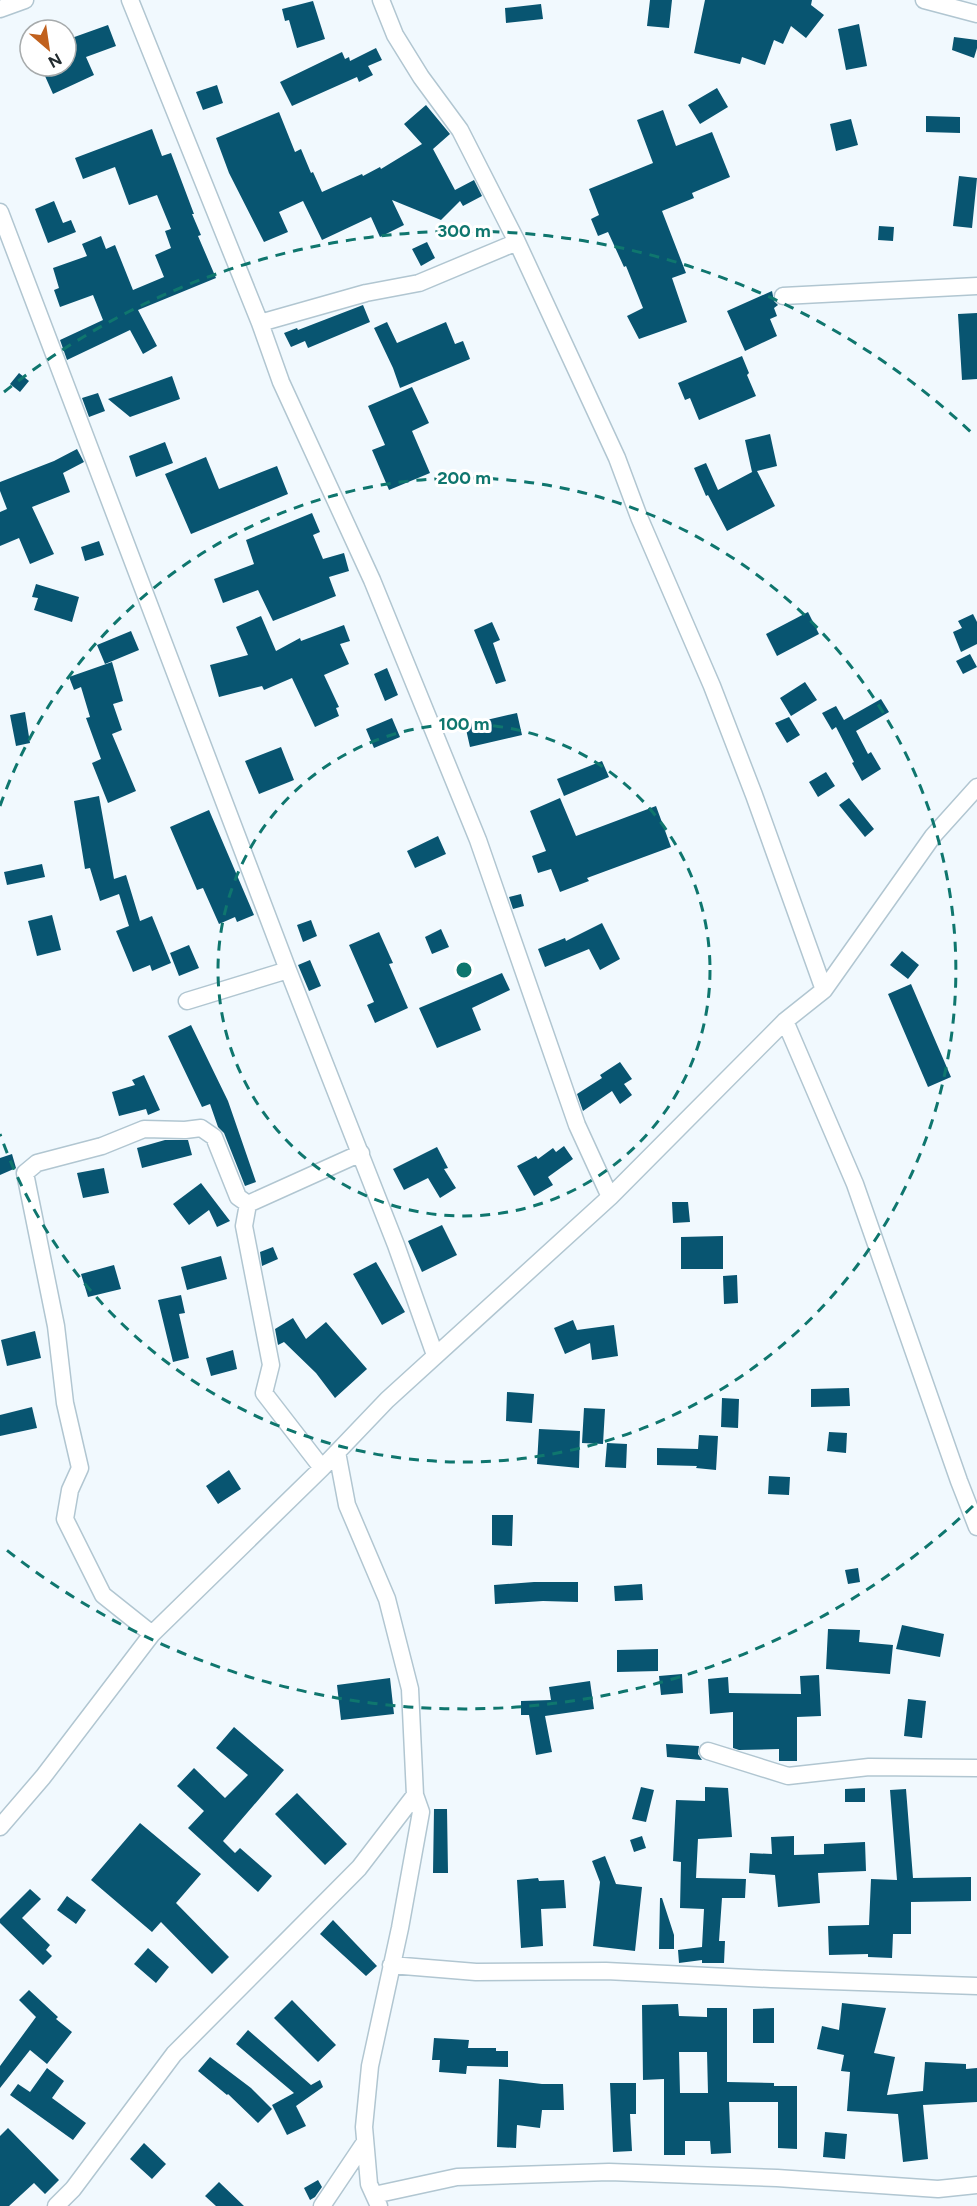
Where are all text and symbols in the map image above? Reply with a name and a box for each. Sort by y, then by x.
north arrow [18,18,78,78]
text: N [45,49,65,72]
text: 300 m [437,220,491,242]
text: 200 m [437,467,491,489]
text: 100 m [439,713,489,735]
centre of rings [454,960,474,980]

